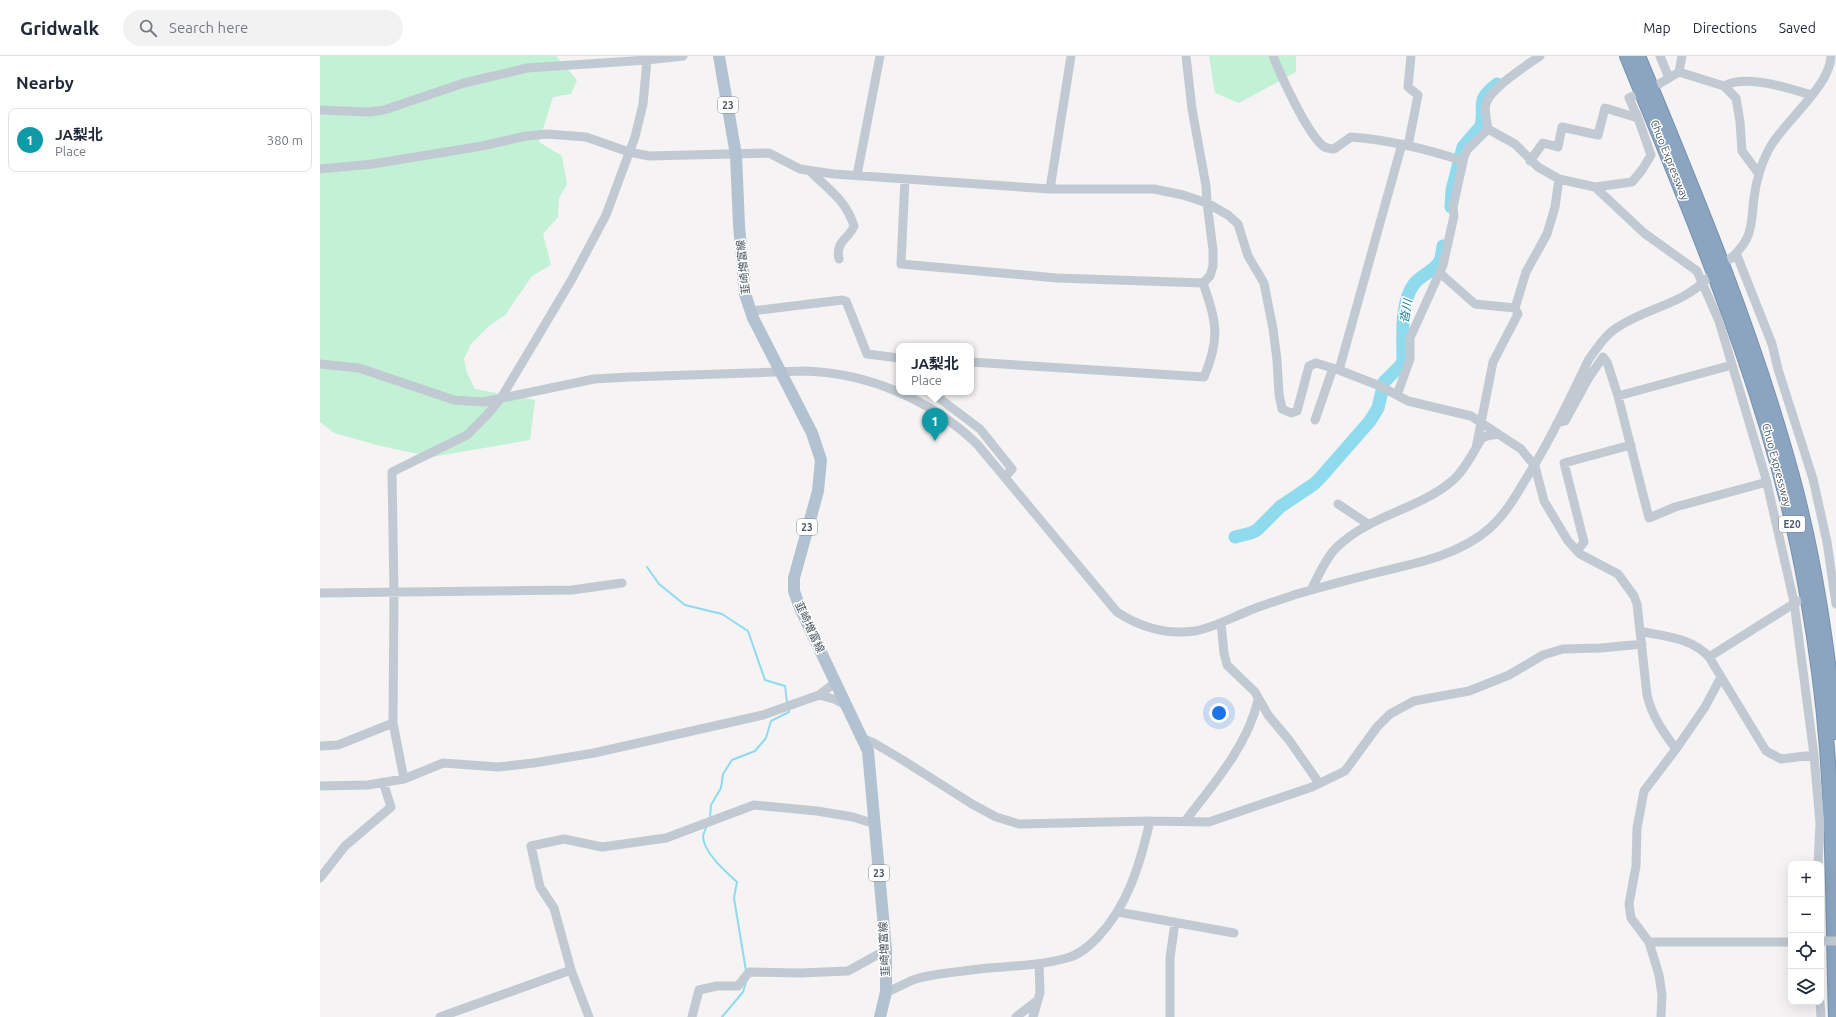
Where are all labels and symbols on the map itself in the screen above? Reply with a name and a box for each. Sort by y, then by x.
road number: 23 [718,97,738,113]
street label: Chuo Expressway [1648,118,1692,203]
street label: 韮崎増富線 [734,239,752,295]
water label: 沓川 [1397,296,1414,324]
pin: 1 [922,408,948,441]
street label: Chuo Expressway [1760,422,1794,509]
road number: E20 [1779,516,1805,532]
road number: 23 [797,519,817,535]
street label: 韮崎増富線 [793,600,827,654]
your location [1209,703,1229,723]
road number: 23 [869,865,889,881]
street label: 韮崎増富線 [877,921,891,977]

